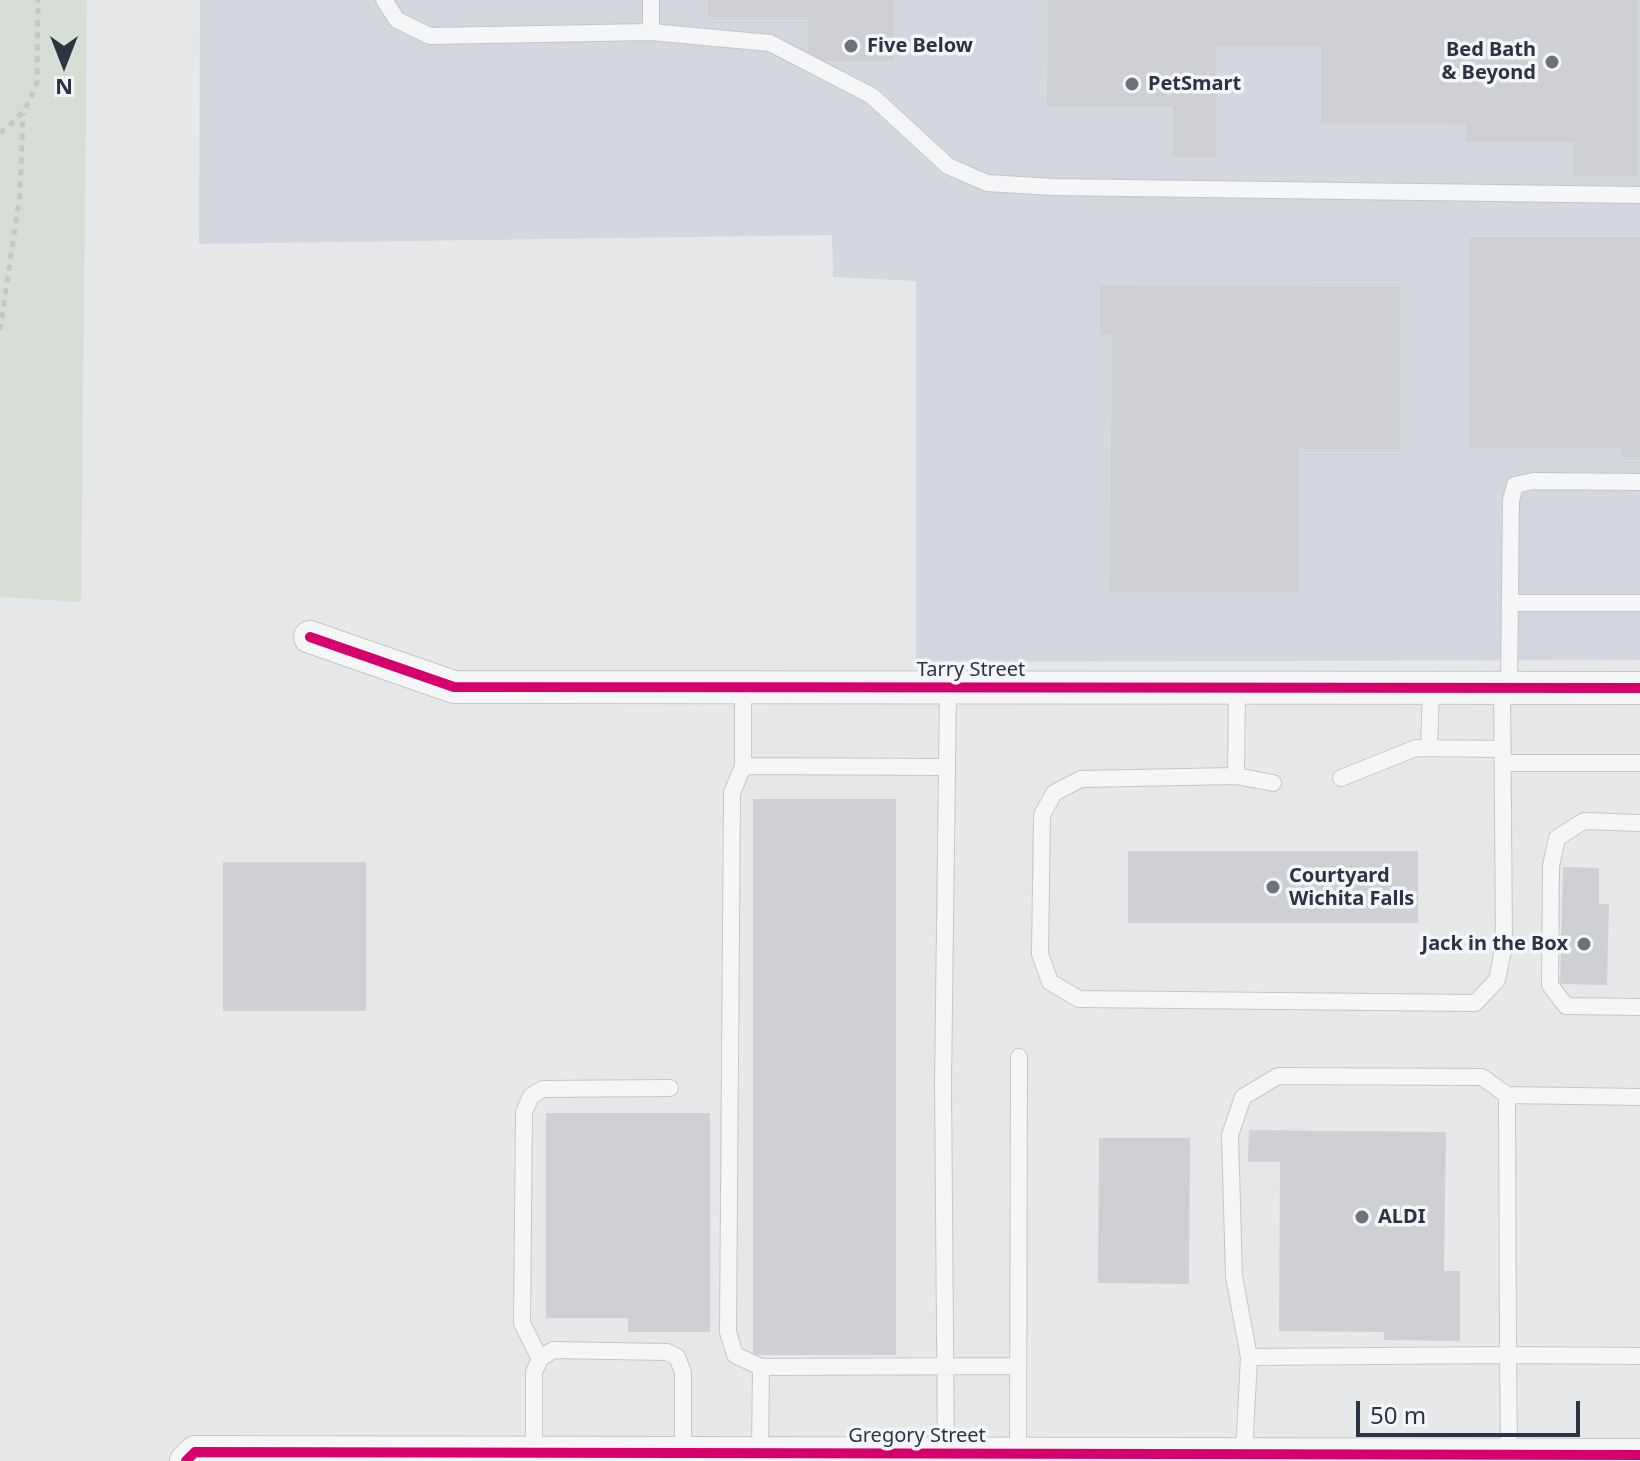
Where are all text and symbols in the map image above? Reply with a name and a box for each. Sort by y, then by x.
north arrow [24,24,104,104]
place label: Five Below [867,34,973,58]
marker: Five Below [842,37,860,55]
place label: Bed Bath & Beyond [1441,38,1536,85]
marker: Bed Bath & Beyond [1543,53,1561,71]
place label: PetSmart [1148,72,1241,96]
text: N [55,73,73,103]
marker: PetSmart [1123,75,1141,93]
street label: Tarry Street [917,658,1025,682]
place label: Courtyard Wichita Falls [1289,864,1414,911]
marker: Courtyard Wichita Falls [1264,878,1282,896]
place label: Jack in the Box [1422,932,1568,956]
marker: Jack in the Box [1575,935,1593,953]
place label: ALDI [1378,1205,1425,1229]
marker: ALDI [1353,1208,1371,1226]
scale bar [1360,1385,1584,1435]
text: 50 m [1370,1398,1426,1431]
street label: Gregory Street [848,1424,986,1448]

